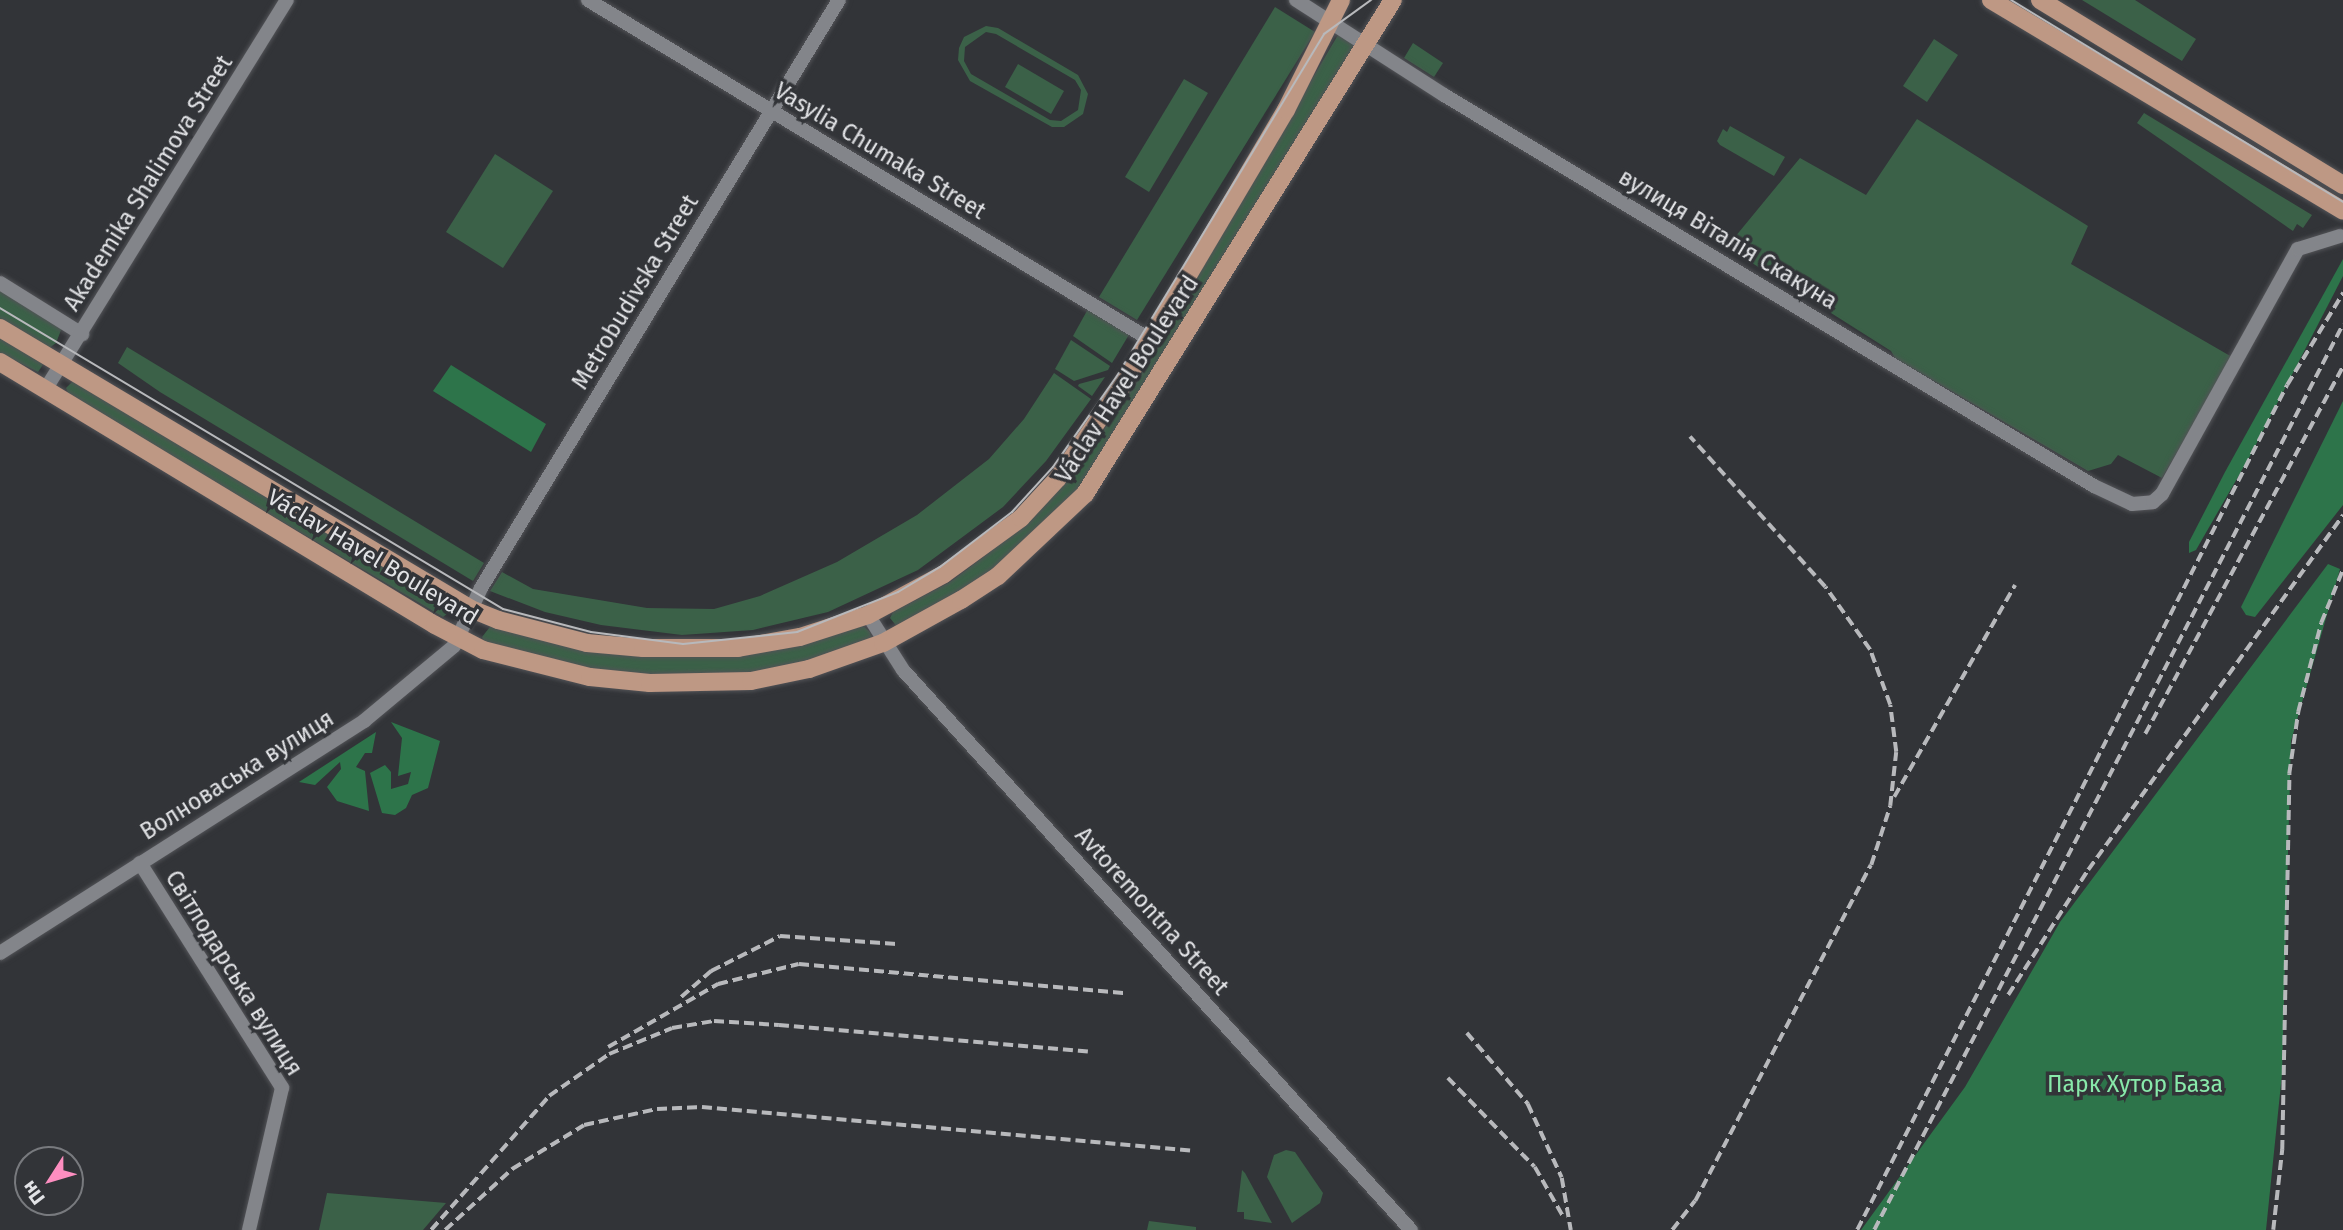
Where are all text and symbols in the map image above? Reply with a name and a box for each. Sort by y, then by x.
street label: Akademika Shalimova Street [58,50,238,316]
street label: Vasylia Chumaka Street [769,77,991,225]
street label: вулиця Віталія Скакуна [1614,163,1842,315]
street label: Metrobudivska Street [566,190,704,394]
street label: Václav Havel Boulevard [1050,270,1204,488]
street label: Václav Havel Boulevard [262,483,484,631]
street label: Волноваська вулиця [135,704,339,846]
street label: Avtoremontna Street [1069,822,1235,1000]
street label: Світлодарська вулиця [160,865,308,1081]
park label: Парк Хутор База [2047,1070,2223,1098]
north arrow [14,1146,84,1216]
text: Пн [17,1176,50,1209]

